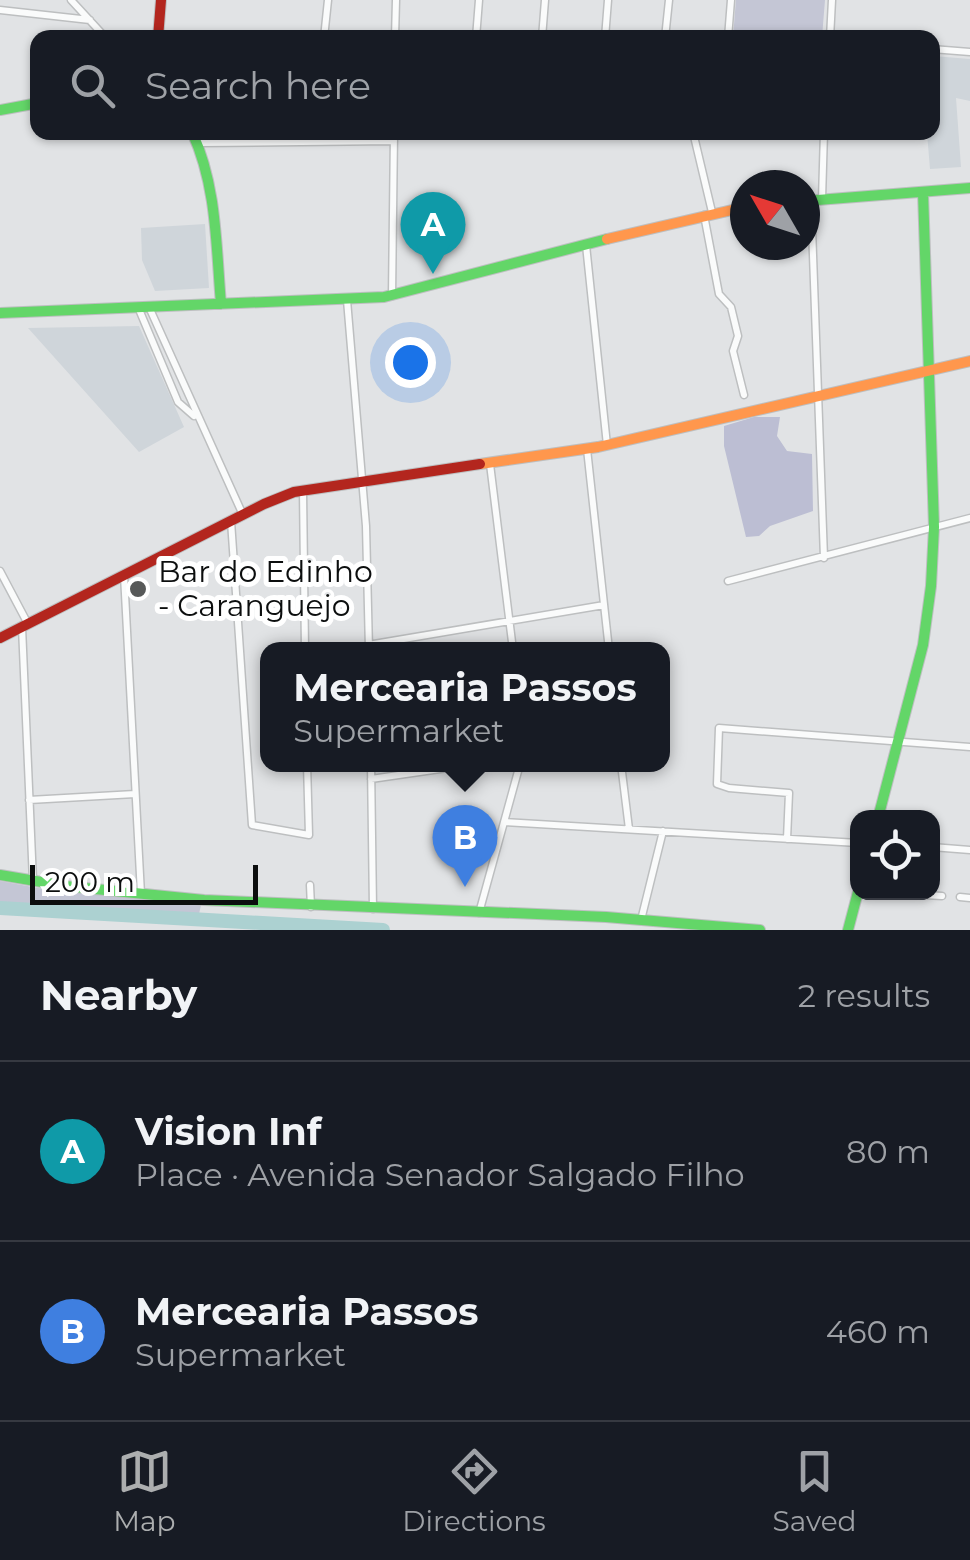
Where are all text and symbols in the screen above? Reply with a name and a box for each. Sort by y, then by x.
search box [30,30,940,140]
icon: search [65,58,120,113]
text: Search here [145,62,371,109]
north arrow [730,170,820,260]
pin: A [400,192,466,274]
your location [385,337,436,388]
place label: Bar do Edinho - Caranguejo [158,553,373,624]
marker: Bar do Edinho - Caranguejo [127,578,149,600]
popup [260,642,670,772]
text: Mercearia Passos [293,664,637,711]
text: Supermarket [293,711,504,750]
pin: B [432,804,498,887]
map controls [850,810,940,900]
button: locate [850,810,940,900]
scale bar [30,860,258,904]
text: 200 m [45,865,135,899]
text: Nearby [40,969,197,1021]
text: 2 results [798,976,930,1015]
text: Vision Inf [135,1108,322,1155]
text: A [60,1132,85,1171]
text: 80 m [846,1132,930,1171]
text: Place · Avenida Senador Salgado Filho [135,1155,745,1194]
text: Mercearia Passos [135,1288,478,1335]
text: B [60,1312,85,1351]
text: 460 m [826,1312,930,1351]
text: Supermarket [135,1335,346,1374]
tab: Map [113,1444,176,1538]
tab: Directions [402,1444,546,1538]
tab: Saved [772,1444,857,1538]

